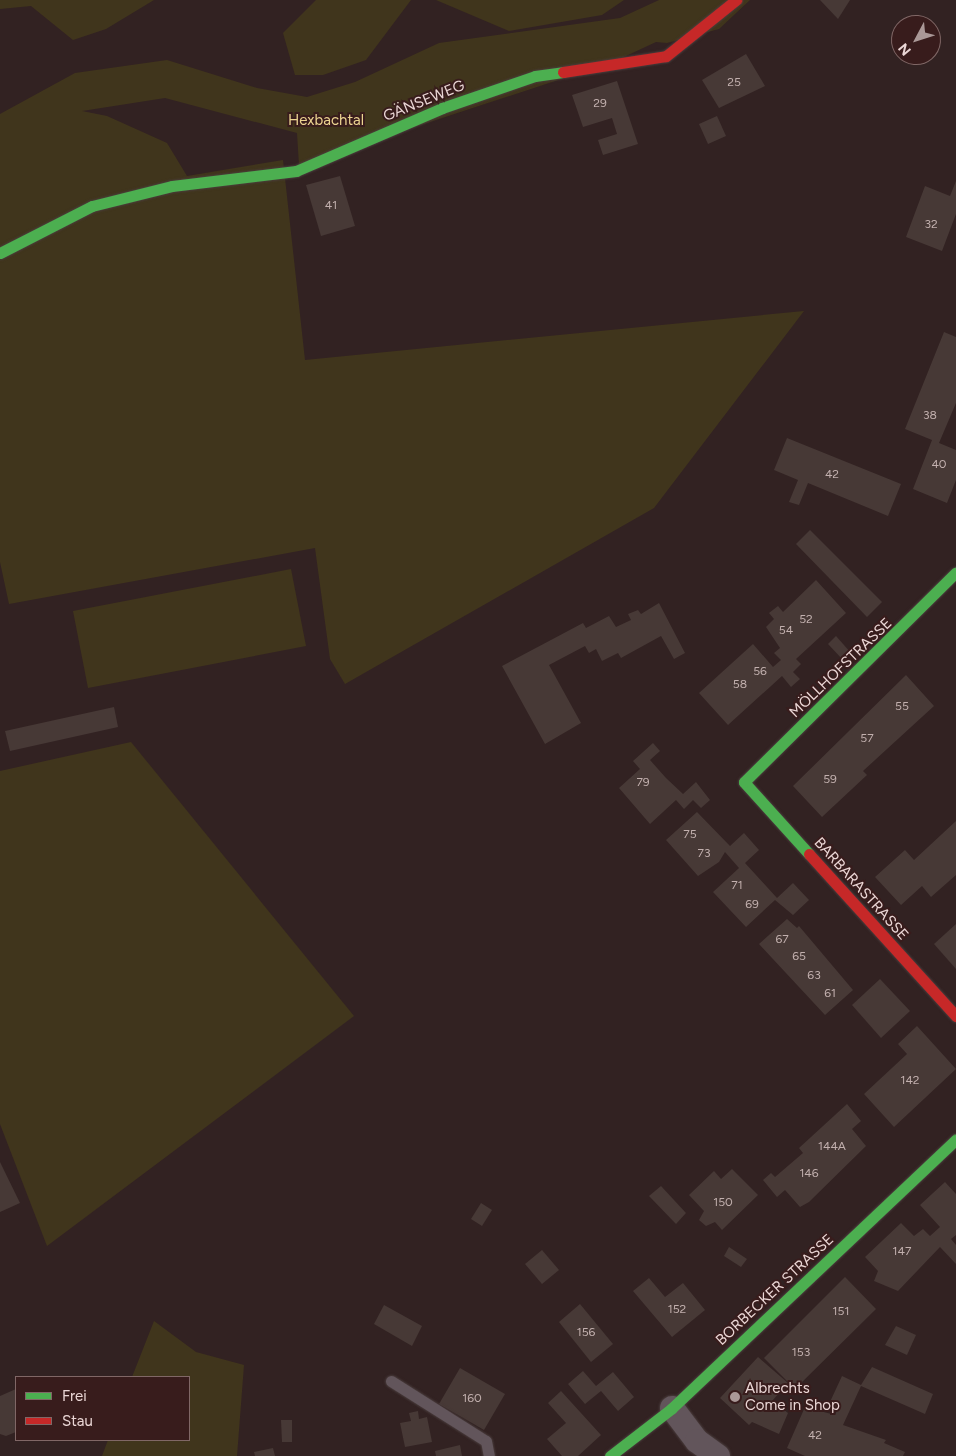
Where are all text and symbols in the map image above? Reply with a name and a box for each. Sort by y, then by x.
north arrow [891,15,941,65]
text: N [895,40,915,59]
house number: 25 [727,76,741,90]
street label: GÄNSEWEG [381,77,467,125]
house number: 29 [593,97,607,111]
park label: Hexbachtal [288,112,364,130]
house number: 41 [325,199,337,213]
house number: 32 [924,218,938,232]
house number: 38 [923,409,937,423]
house number: 40 [931,458,947,472]
house number: 42 [825,468,839,482]
house number: 52 [799,613,813,627]
street label: MÖLLHOFSTRASSE [786,615,896,721]
house number: 54 [779,624,793,638]
house number: 56 [753,665,767,679]
house number: 58 [733,678,747,692]
house number: 55 [895,700,909,714]
house number: 57 [860,732,874,746]
house number: 59 [823,773,837,787]
house number: 79 [636,776,650,790]
house number: 75 [683,828,697,842]
street label: BARBARASTRASSE [810,834,912,944]
house number: 73 [698,847,710,861]
house number: 71 [731,879,743,893]
house number: 69 [745,898,759,912]
house number: 67 [775,933,789,947]
house number: 65 [792,950,806,964]
house number: 63 [807,969,821,983]
house number: 61 [824,987,836,1001]
house number: 142 [900,1074,920,1088]
house number: 144A [818,1140,846,1154]
house number: 146 [799,1167,819,1181]
house number: 150 [713,1196,733,1210]
street label: BORBECKER STRASSE [712,1231,838,1349]
house number: 147 [893,1245,911,1259]
house number: 152 [668,1303,686,1317]
house number: 151 [833,1305,849,1319]
house number: 156 [577,1326,595,1340]
house number: 153 [792,1346,810,1360]
legend [15,1376,190,1441]
place label: Albrechts Come in Shop [745,1379,840,1414]
text: Frei [62,1387,87,1405]
marker: Albrechts Come in Shop [729,1391,741,1403]
house number: 160 [462,1392,482,1406]
text: Stau [62,1412,93,1430]
house number: 42 [808,1429,822,1443]

